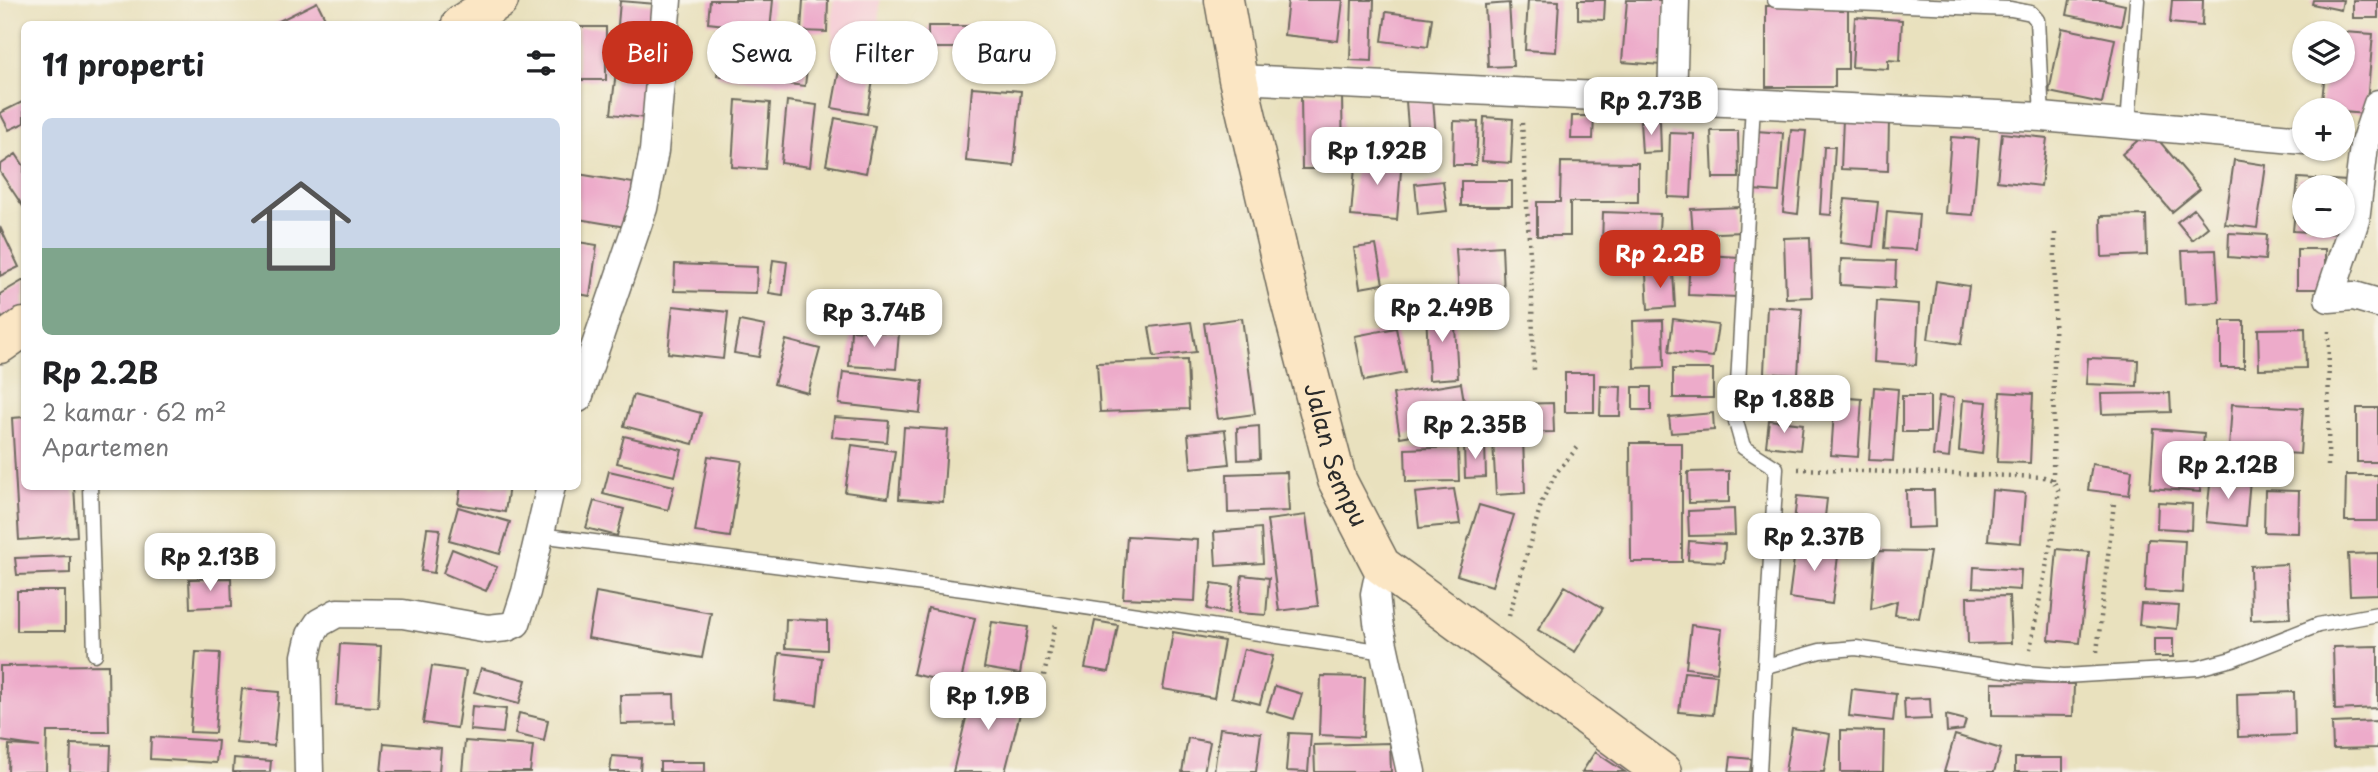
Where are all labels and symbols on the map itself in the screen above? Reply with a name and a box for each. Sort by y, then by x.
pin: Rp 2.73B [1579,78,1723,137]
pin: Rp 1.92B [1305,128,1449,187]
pin: Rp 2.2B [1595,230,1725,290]
pin: Rp 2.49B [1370,284,1514,344]
pin: Rp 3.74B [802,290,946,349]
pin: Rp 1.88B [1712,376,1856,435]
street label: Jalan Sempu [1296,379,1378,533]
pin: Rp 2.35B [1403,402,1547,461]
pin: Rp 2.12B [2156,442,2300,501]
pin: Rp 2.37B [1742,514,1886,573]
pin: Rp 2.13B [138,534,282,593]
pin: Rp 1.9B [923,672,1053,732]

